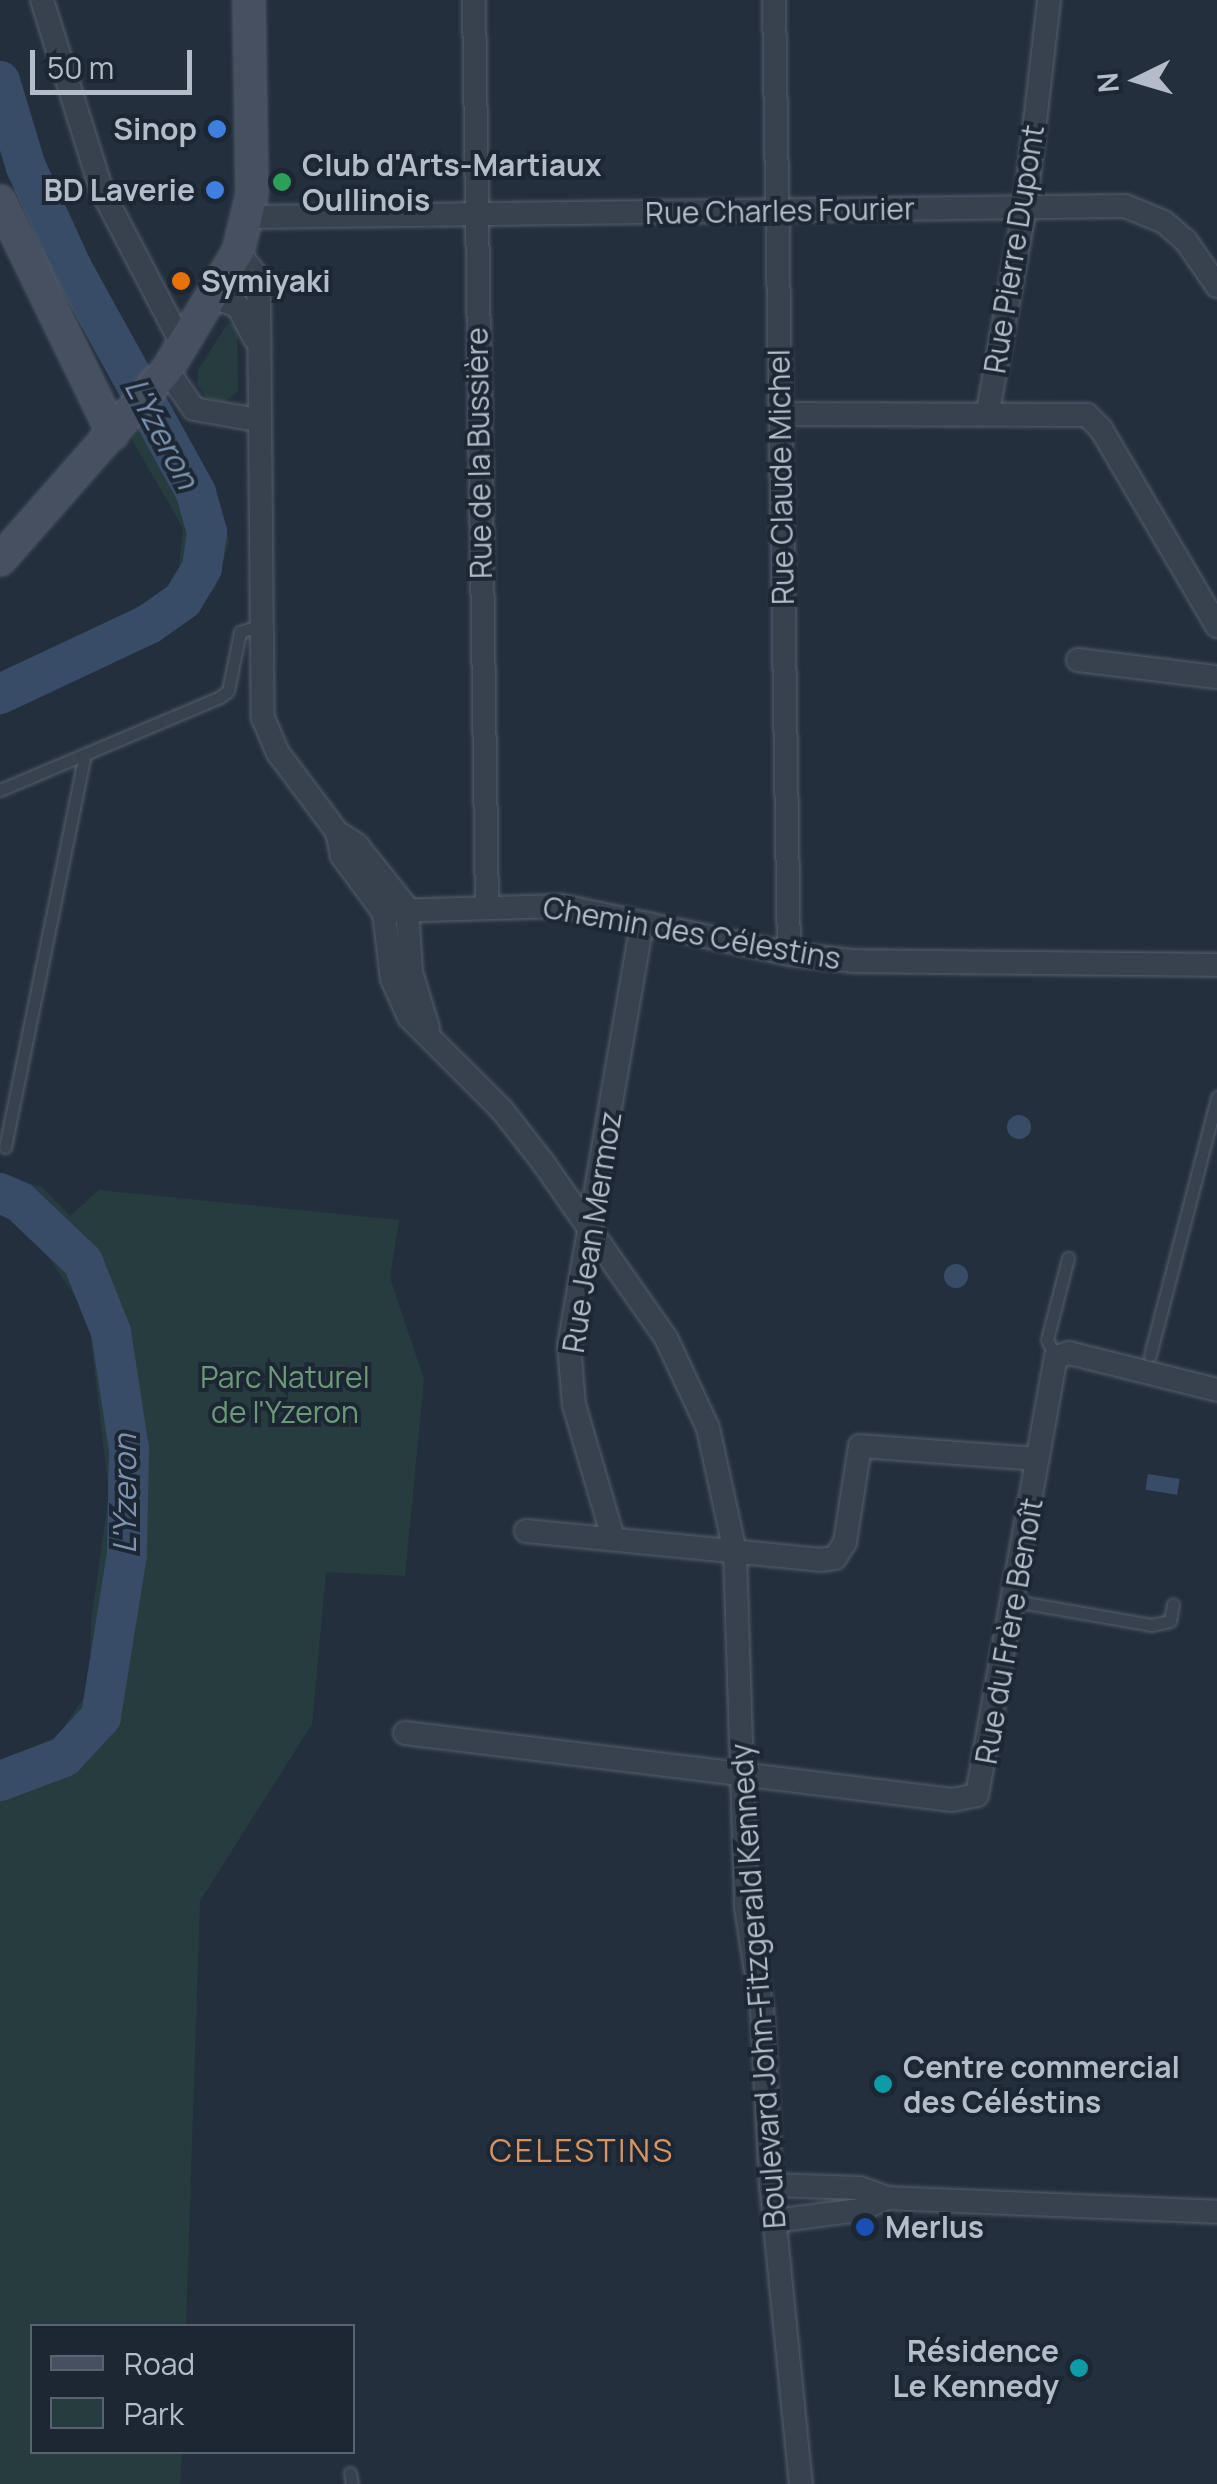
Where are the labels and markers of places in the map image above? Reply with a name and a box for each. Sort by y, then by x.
place label: Sinop [113,111,197,147]
marker: Sinop [206,118,228,140]
place label: Club d'Arts-Martiaux Oullinois [302,147,601,218]
marker: Club d'Arts-Martiaux Oullinois [271,171,293,193]
place label: BD Laverie [44,172,195,208]
marker: BD Laverie [204,179,226,201]
place label: Symiyaki [201,263,331,299]
marker: Symiyaki [170,270,192,292]
place label: Centre commercial des Céléstins [903,2049,1180,2120]
marker: Centre commercial des Céléstins [872,2073,894,2095]
place label: Merlus [885,2209,984,2245]
marker: Merlus [854,2216,876,2238]
place label: Résidence Le Kennedy [892,2333,1059,2404]
marker: Résidence Le Kennedy [1068,2357,1090,2379]

